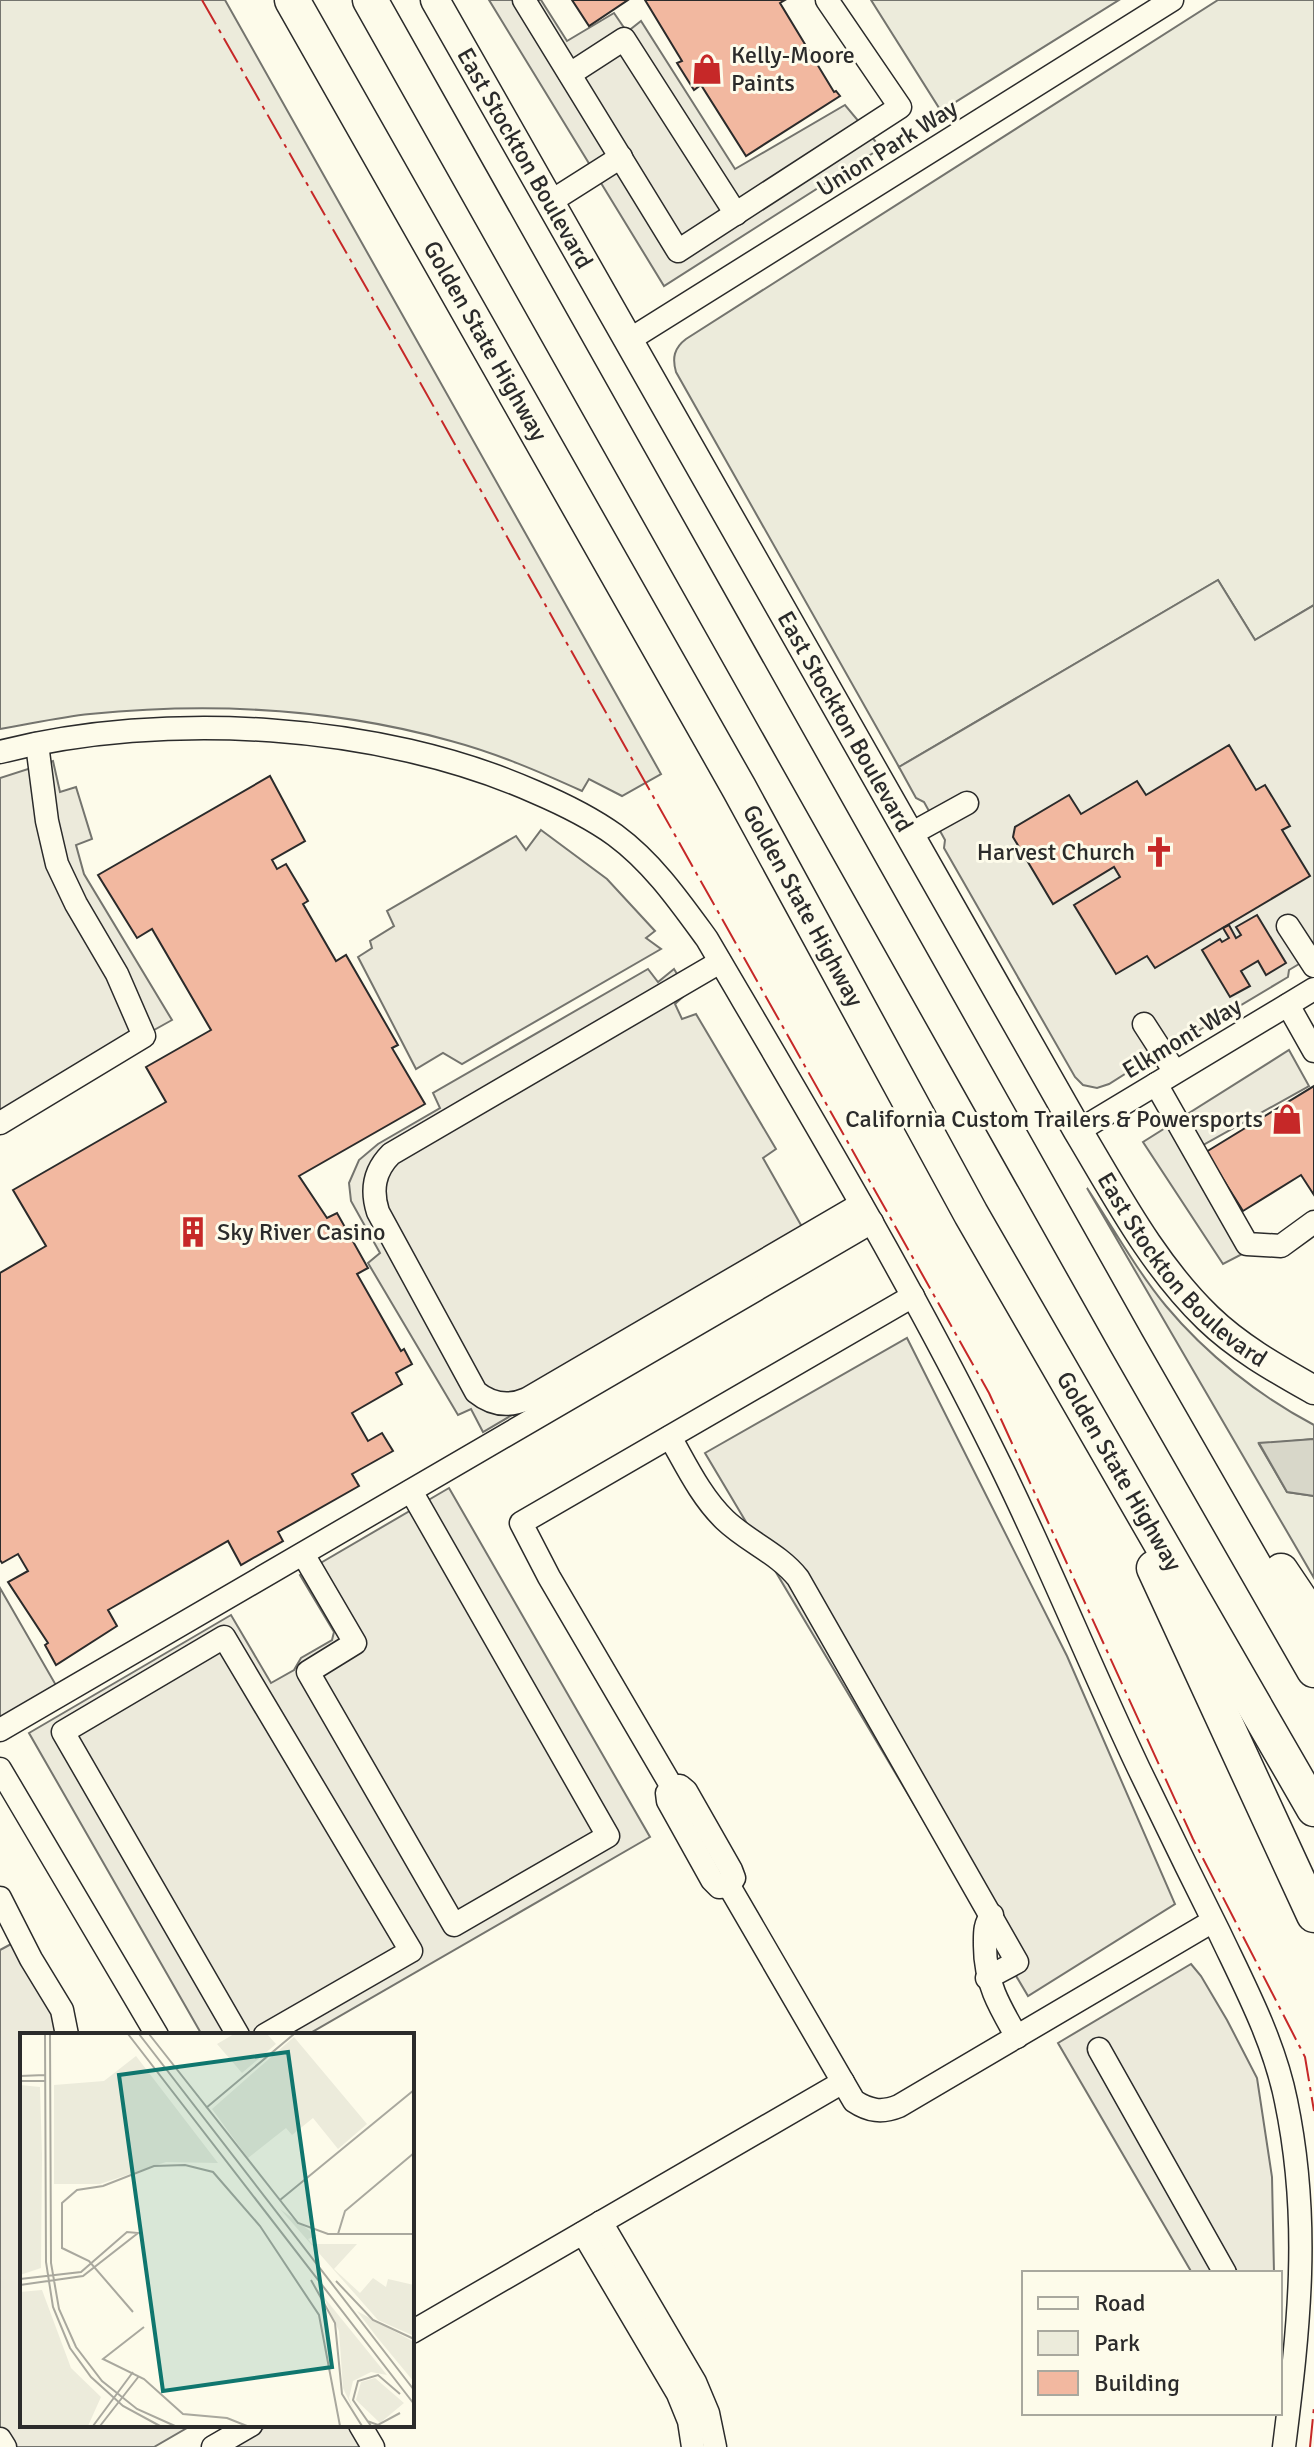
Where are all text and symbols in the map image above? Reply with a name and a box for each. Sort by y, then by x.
place label: Kelly-Moore Paints [731,40,855,98]
street label: East Stockton Boulevard [450,42,600,274]
shop icon: Kelly-Moore Paints [690,52,724,86]
street label: Union Park Way [811,93,963,203]
street label: Golden State Highway [417,236,554,446]
street label: East Stockton Boulevard [771,606,920,837]
street label: Golden State Highway [736,800,870,1012]
church icon: Harvest Church [1142,835,1176,869]
place label: Harvest Church [977,837,1135,867]
street label: Elkmont Way [1117,991,1247,1085]
shop icon: California Custom Trailers & Powersports [1270,1102,1304,1136]
place label: California Custom Trailers & Powersports [845,1104,1263,1134]
street label: East Stockton Boulevard [1091,1167,1273,1374]
building icon: Sky River Casino [176,1215,210,1249]
place label: Sky River Casino [217,1217,385,1247]
street label: Golden State Highway [1050,1366,1189,1576]
inset map [20,2033,414,2427]
legend [1022,2271,1282,2415]
text: Road [1094,2288,1145,2318]
text: Park [1094,2328,1140,2358]
text: Building [1094,2368,1180,2398]

